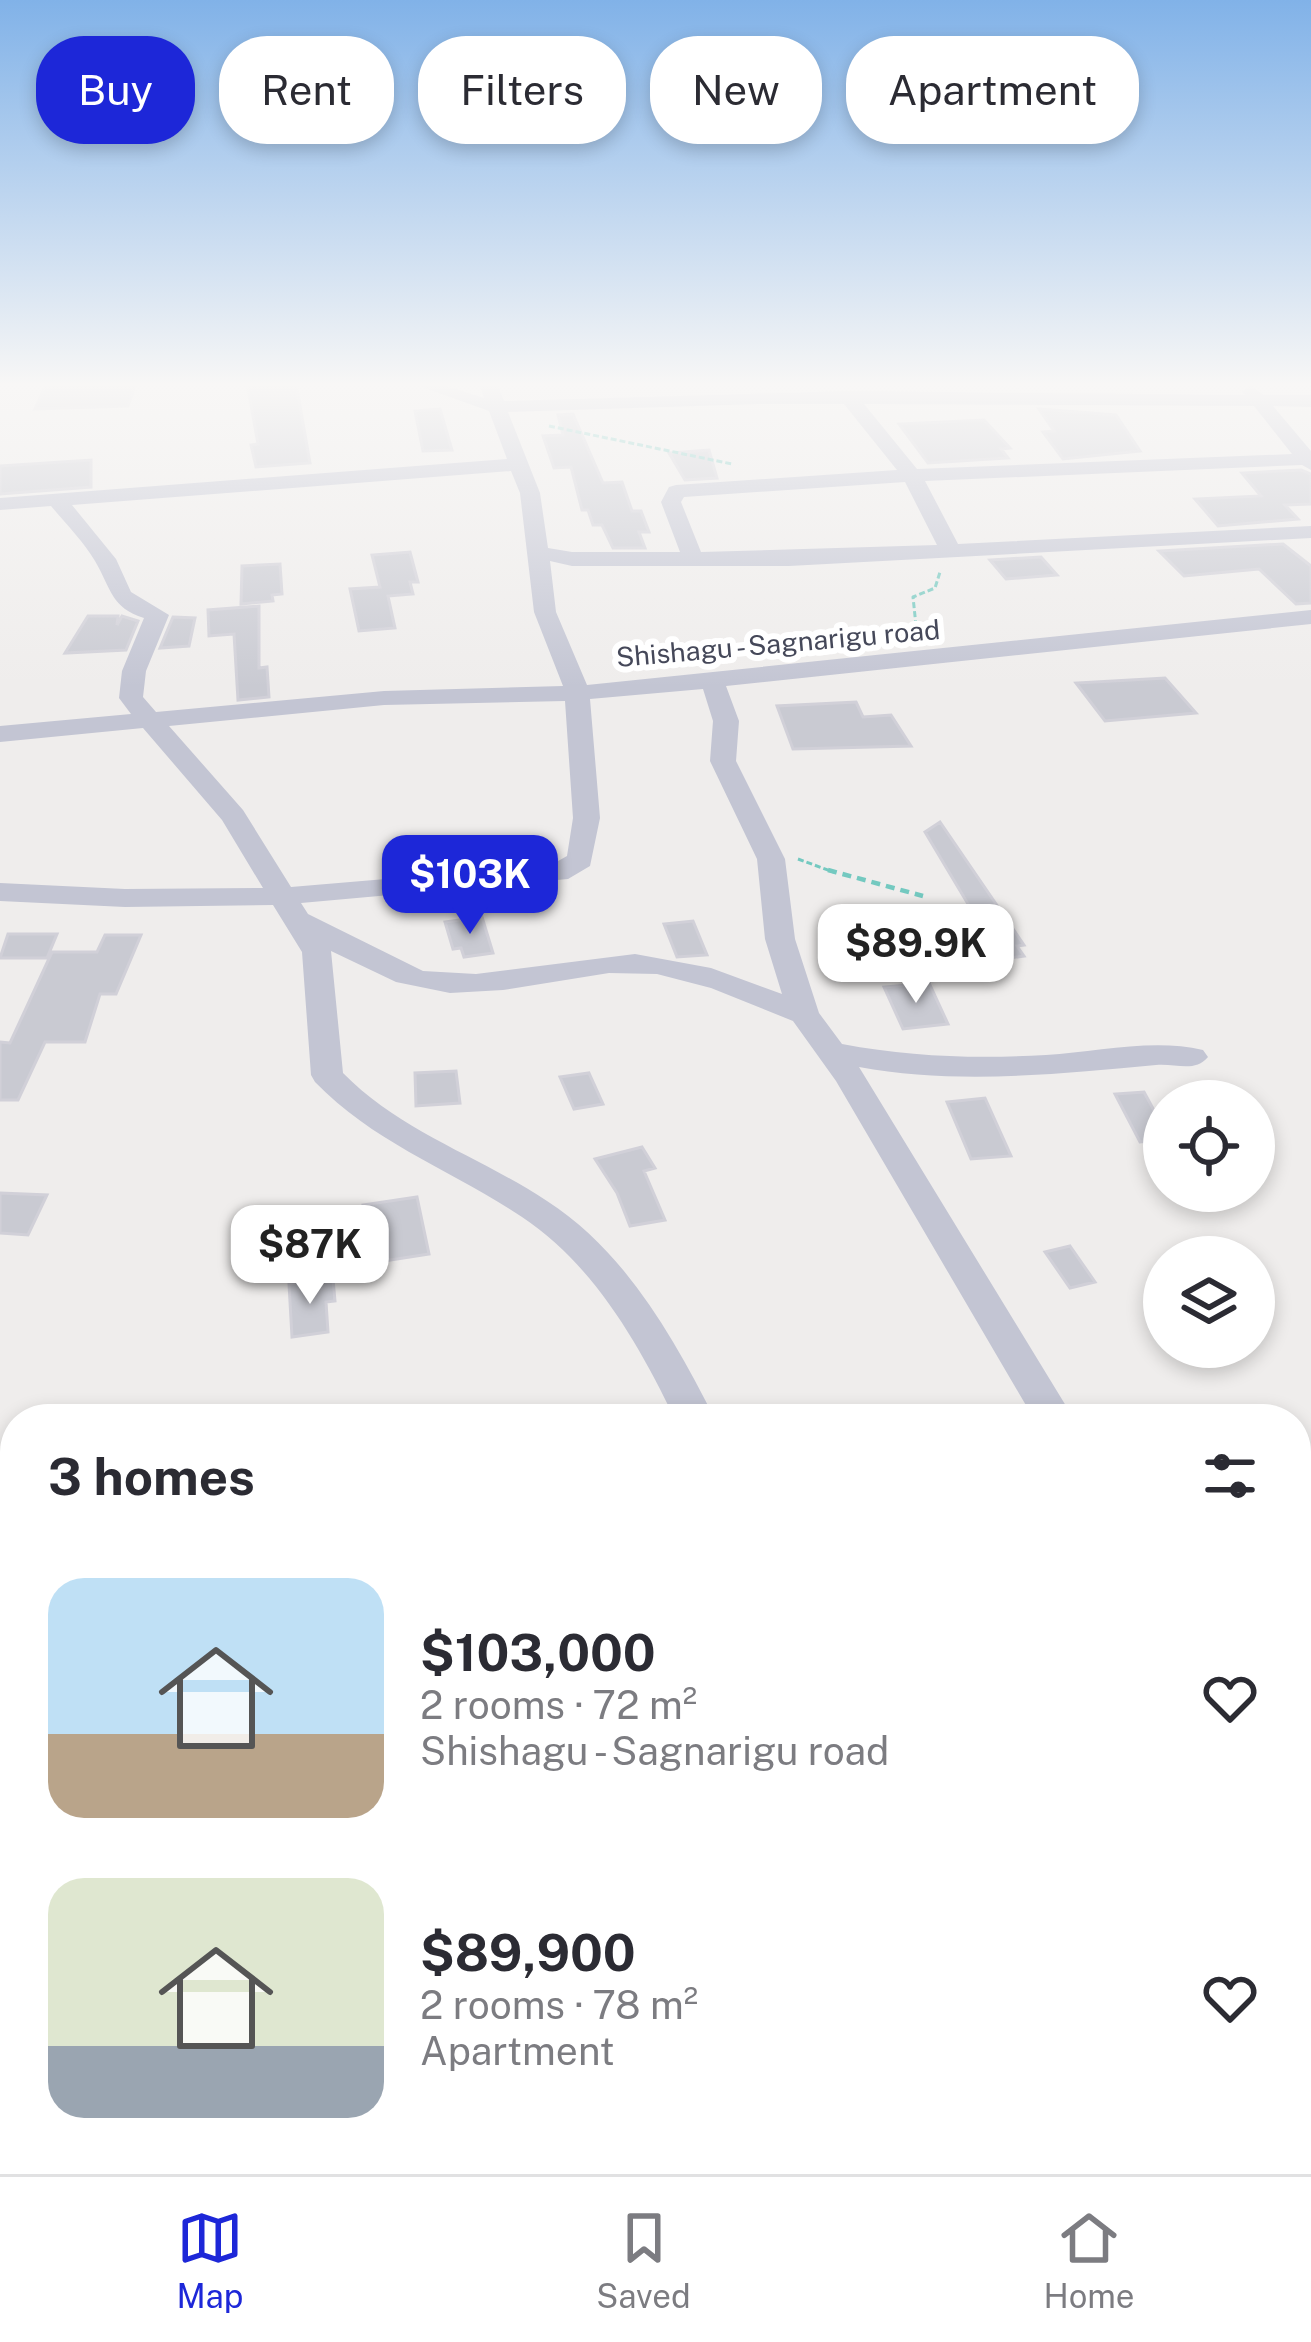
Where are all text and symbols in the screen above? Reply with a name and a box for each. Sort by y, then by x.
chip: Buy [36,36,195,144]
chip: Rent [219,36,394,144]
chip: Filters [418,36,626,144]
chip: New [650,36,822,144]
chip: Apartment [846,36,1139,144]
street label: Shishagu - Sagnarigu road [615,613,941,673]
pin: $103K [386,835,554,937]
text: $103K [409,851,531,897]
pin: $89.9K [818,904,1014,1006]
text: $89.9K [845,920,987,966]
map controls [1143,1080,1275,1368]
button: locate [1143,1080,1275,1212]
pin: $87K [239,1205,381,1307]
text: $87K [258,1221,362,1267]
button: layers [1143,1236,1275,1368]
icon: filters [1197,1443,1263,1509]
text: 3 homes [48,1447,255,1506]
text: $103,000 [420,1623,656,1682]
icon: home [144,1626,288,1770]
icon: heart [1197,1665,1263,1731]
text: 2 rooms · 72 m² [420,1682,697,1728]
text: Shishagu - Sagnarigu road [420,1728,889,1774]
text: $89,900 [420,1923,636,1982]
icon: home [144,1926,288,2070]
icon: heart [1197,1965,1263,2031]
text: 2 rooms · 78 m² [420,1982,698,2028]
text: Apartment [420,2028,615,2074]
tab: Map [176,2205,243,2315]
tab: Saved [596,2205,691,2315]
tab: Home [1044,2205,1135,2315]

